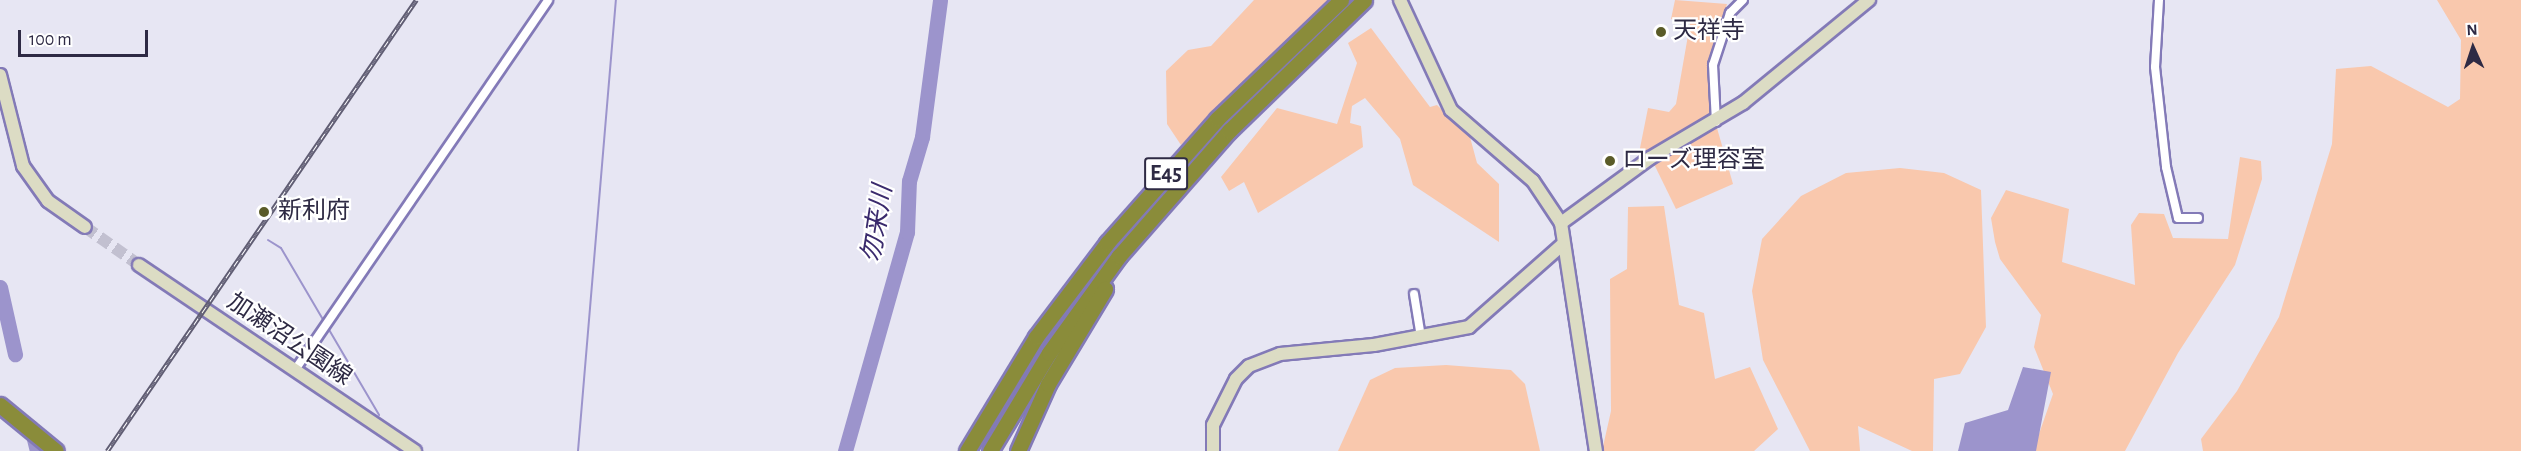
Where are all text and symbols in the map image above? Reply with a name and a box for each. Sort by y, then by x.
scale bar [21,18,152,56]
place label: 天祥寺 [1673,18,1745,46]
north arrow [2443,18,2503,78]
text: N [2466,22,2478,38]
marker: 天祥寺 [1654,25,1668,39]
text: 100 m [29,31,72,49]
place label: ローズ理容室 [1622,147,1766,175]
marker: ローズ理容室 [1603,154,1617,168]
road number: E45 [1144,155,1188,193]
water label: 勿来川 [856,183,900,265]
place label: 新利府 [278,198,350,226]
marker: 新利府 [255,203,273,221]
street label: 加瀬沼公園線 [221,288,357,392]

